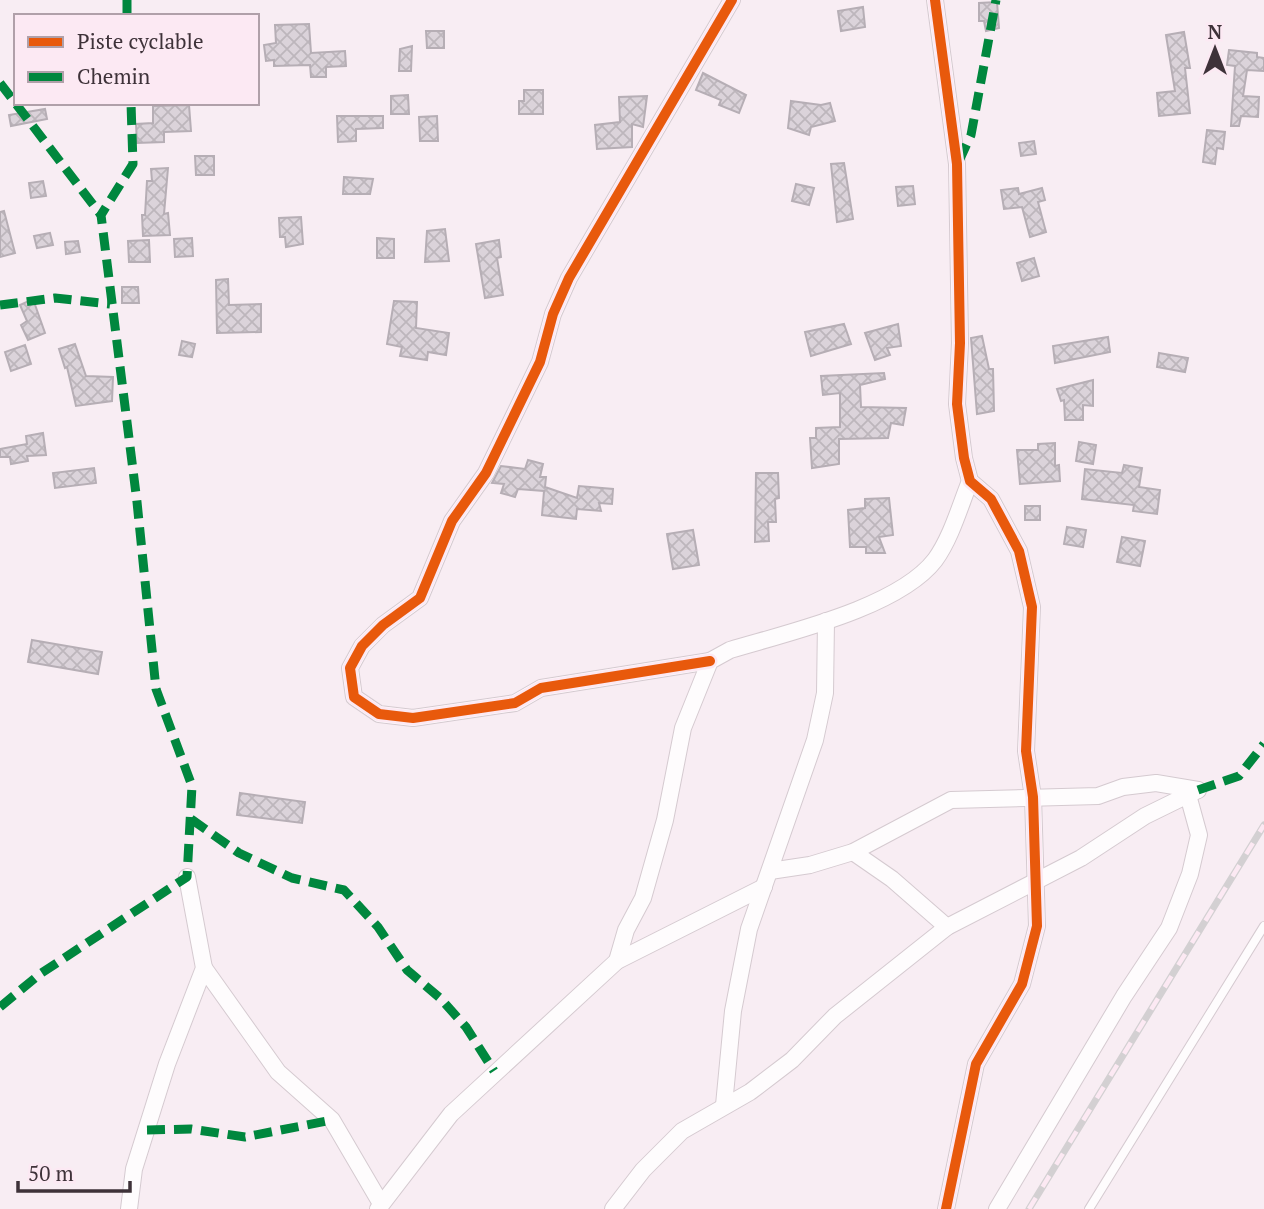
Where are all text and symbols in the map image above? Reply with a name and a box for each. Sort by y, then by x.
legend [14,14,259,105]
north arrow [1180,14,1250,84]
text: N [1208,19,1223,44]
text: Piste cyclable [77,27,203,55]
text: Chemin [77,62,151,90]
scale bar [18,1150,130,1194]
text: 50 m [28,1159,74,1187]

